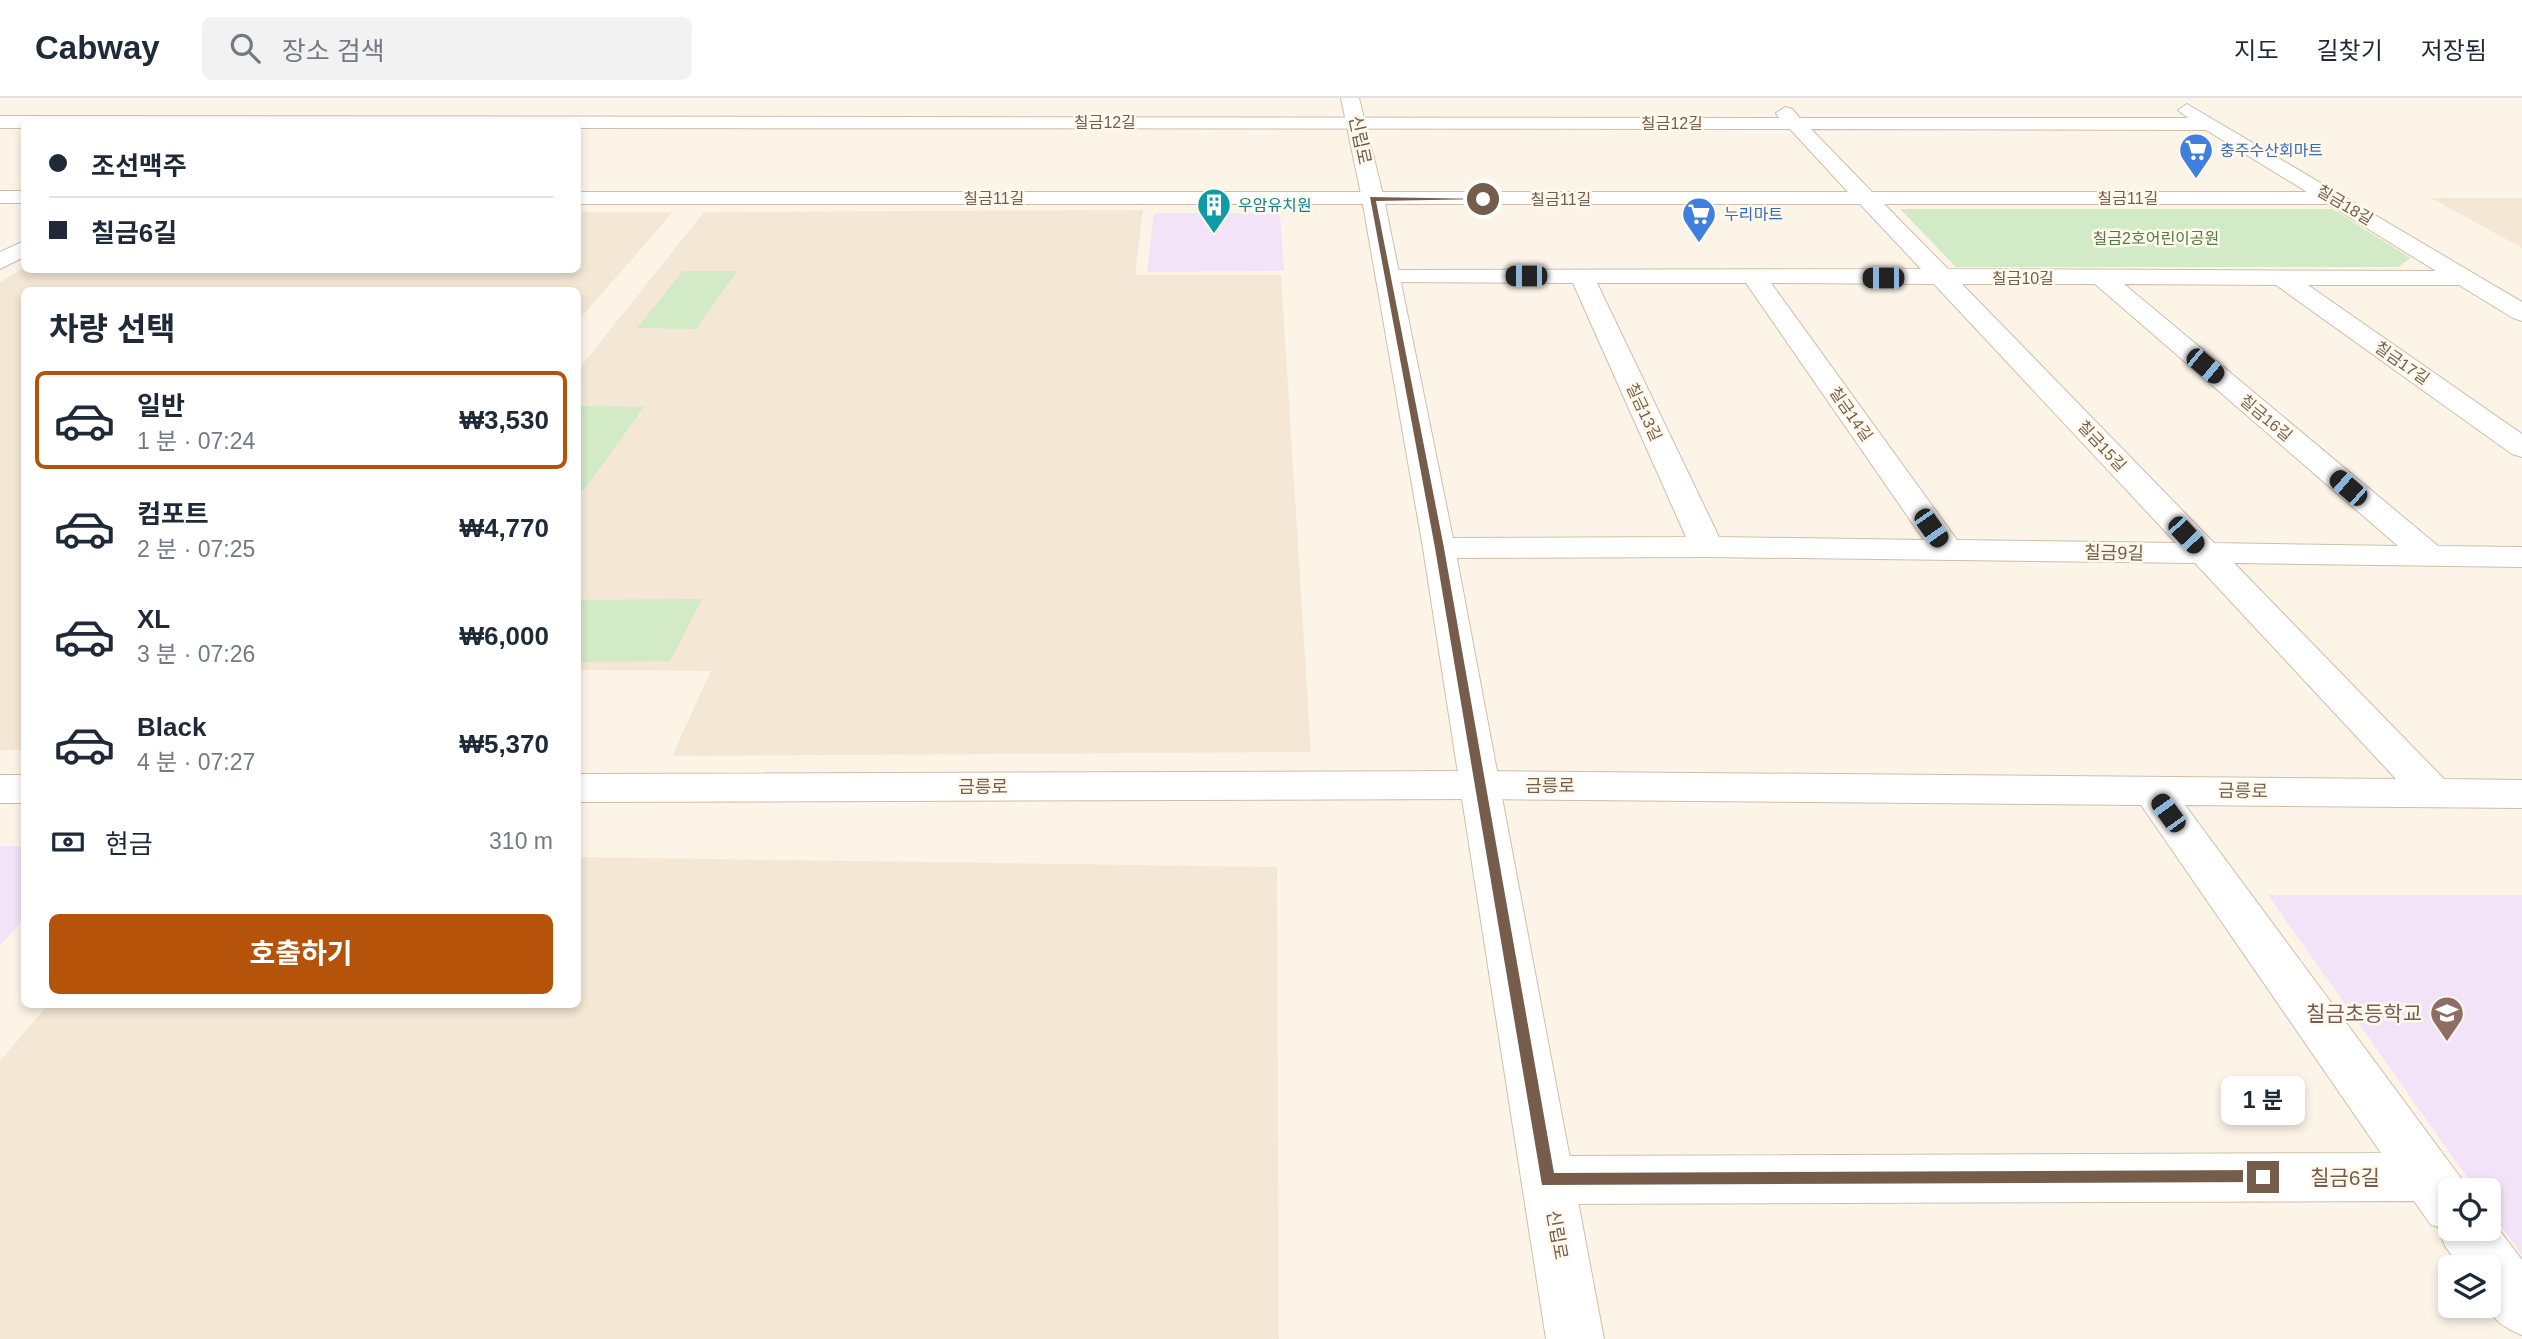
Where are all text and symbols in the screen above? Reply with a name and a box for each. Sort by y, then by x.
search box [202,17,692,80]
text: Cabway [35,29,160,66]
icon: search [226,29,264,67]
text: 장소 검색 [282,36,385,66]
text: 지도 [2234,37,2279,64]
text: 길찾기 [2317,37,2383,64]
text: 저장됨 [2421,37,2487,64]
street label: 칠금12길 [1074,114,1136,131]
street label: 신립로 [1345,114,1375,166]
street label: 칠금12길 [1641,115,1703,132]
supermarket icon: 충주수산회마트 [2177,131,2215,180]
place label: 충주수산회마트 [2220,142,2323,159]
text: 조선맥주 [91,151,187,181]
street label: 칠금18길 [2314,182,2376,228]
route start [1467,183,1499,215]
building icon: 우암유치원 [1195,186,1233,235]
street label: 칠금11길 [964,190,1024,207]
street label: 칠금11길 [2098,190,2158,207]
street label: 칠금11길 [1531,191,1591,208]
supermarket icon: 누리마트 [1680,195,1718,244]
place label: 우암유치원 [1238,197,1312,214]
place label: 누리마트 [1724,206,1783,223]
text: 칠금6길 [91,218,177,248]
park label: 칠금2호어린이공원 [2093,230,2219,247]
car [1506,266,1548,287]
car [1863,268,1905,289]
street label: 칠금10길 [1992,270,2054,287]
text: 차량 선택 [49,311,176,347]
street label: 칠금17길 [2372,338,2432,388]
car [2183,344,2228,388]
street label: 칠금13길 [1623,380,1665,444]
street label: 칠금14길 [1826,384,1876,444]
icon: car [53,389,116,452]
text: 일반 [137,391,185,421]
street label: 칠금16길 [2237,392,2295,444]
text: ₩3,530 [459,405,549,435]
street label: 칠금15길 [2075,418,2129,474]
text: 1 분 · 07:24 [137,428,255,454]
car [2326,466,2371,510]
icon: car [53,497,116,560]
text: 컴포트 [137,499,209,529]
car [1911,505,1952,551]
car [2164,512,2209,558]
text: ₩4,770 [459,513,549,543]
text: 2 분 · 07:25 [137,536,255,562]
street label: 칠금9길 [2084,542,2144,564]
text: XL [137,604,170,634]
icon: car [53,605,116,668]
text: ₩6,000 [459,621,549,651]
text: 3 분 · 07:26 [137,641,255,667]
text: Black [137,712,206,742]
icon: car [53,713,116,776]
text: ₩5,370 [459,729,549,759]
text: 4 분 · 07:27 [137,749,255,775]
street label: 금릉로 [1525,776,1575,796]
street label: 금릉로 [958,777,1008,797]
street label: 금릉로 [2218,781,2268,801]
car [2148,790,2189,836]
icon: cash [49,823,87,861]
text: 310 m [489,828,553,854]
text: 현금 [105,829,153,859]
button: 호출하기 [49,914,553,994]
school or university icon: 칠금초등학교 [2428,994,2466,1043]
place label: 칠금초등학교 [2306,1002,2422,1025]
callout: 1 분 [2221,1076,2305,1124]
text: 1 분 [2243,1087,2283,1113]
route end [2247,1161,2279,1193]
street label: 칠금6길 [2310,1166,2380,1189]
map controls [2438,1178,2501,1318]
button: locate [2438,1178,2501,1241]
street label: 신립로 [1543,1209,1571,1261]
button: layers [2438,1255,2501,1318]

